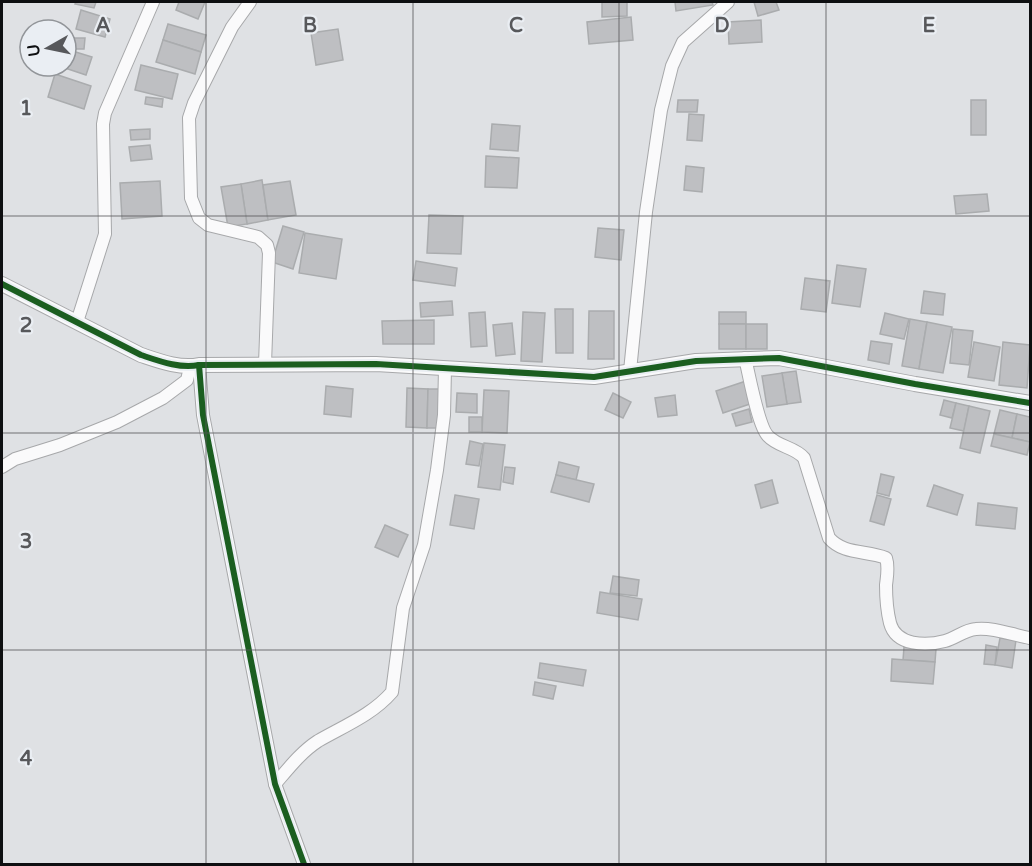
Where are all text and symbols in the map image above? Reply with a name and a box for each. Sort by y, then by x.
text: A [96,14,111,38]
text: B [303,14,317,38]
text: C [509,14,523,38]
text: D [714,14,730,38]
text: E [923,14,936,38]
north arrow [18,18,78,78]
text: U [23,43,45,58]
text: 1 [20,97,32,121]
text: 2 [20,314,32,338]
text: 3 [20,530,32,554]
text: 4 [20,747,33,771]

